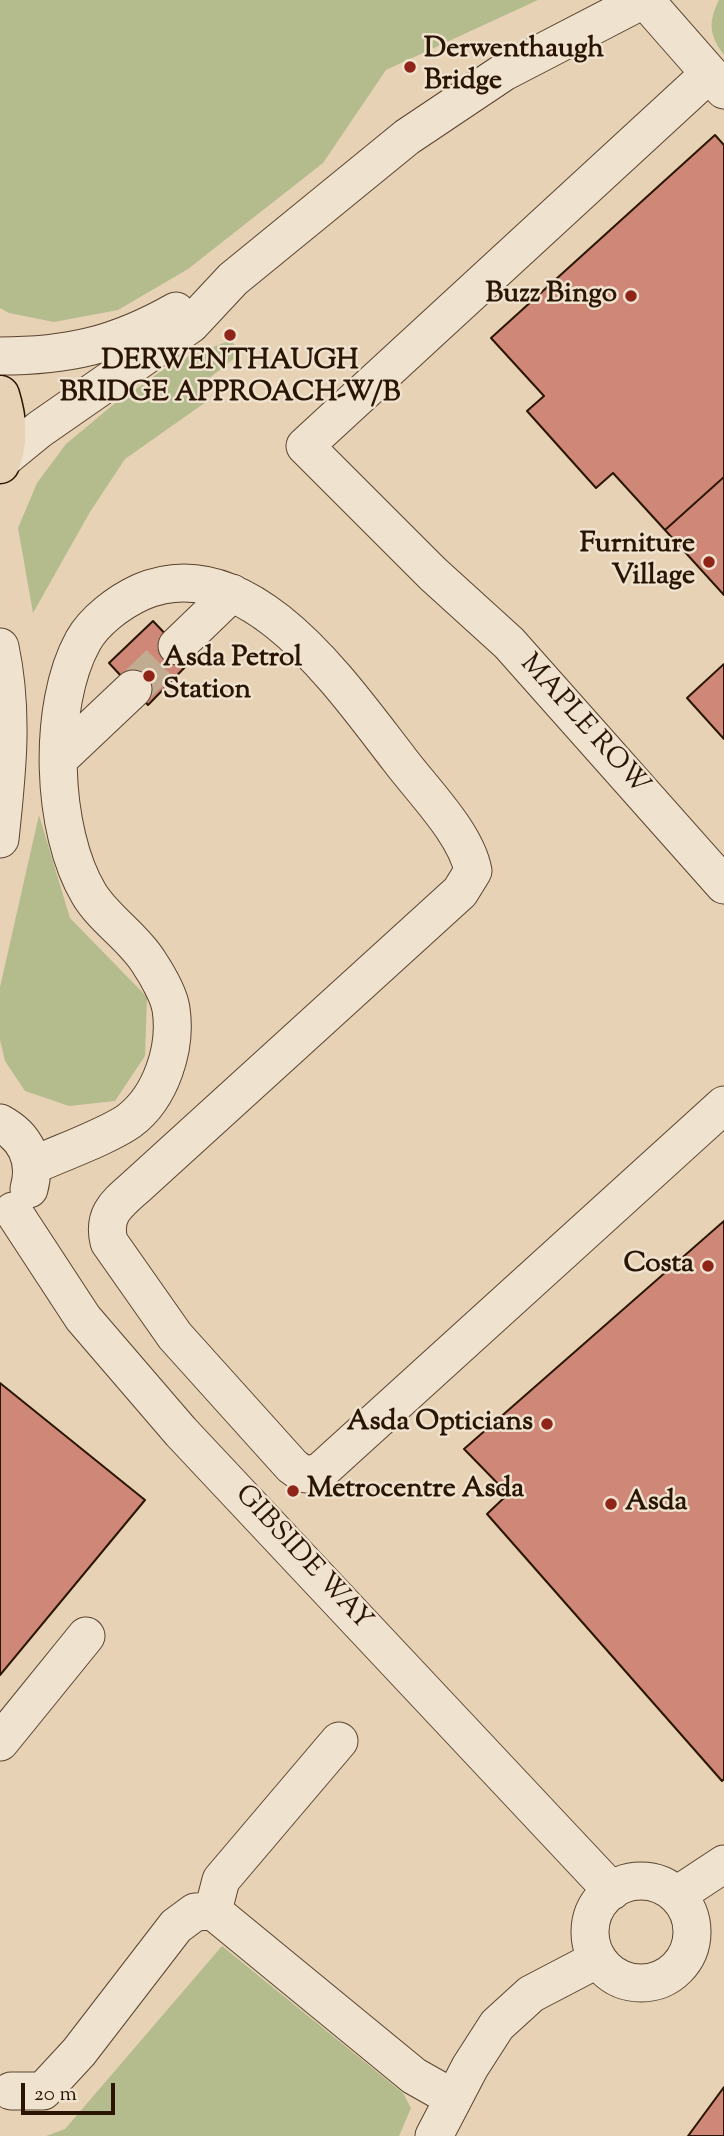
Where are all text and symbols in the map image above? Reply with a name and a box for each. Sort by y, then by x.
place label: Derwenthaugh Bridge [424,34,604,100]
marker: Derwenthaugh Bridge [402,59,418,75]
place label: Buzz Bingo [485,279,617,313]
marker: Buzz Bingo [623,288,639,304]
marker: DERWENTHAUGH BRIDGE APPROACH-W/B [222,327,238,343]
place label: DERWENTHAUGH BRIDGE APPROACH-W/B [60,346,400,412]
place label: Furniture Village [580,529,695,595]
marker: Furniture Village [701,554,717,570]
place label: Asda Petrol Station [163,643,302,709]
street label: MAPLE ROW [511,649,655,803]
marker: Asda Petrol Station [141,668,157,684]
place label: Costa [623,1249,694,1283]
marker: Costa [700,1258,716,1274]
place label: Asda Opticians [347,1407,533,1441]
marker: Asda Opticians [539,1416,555,1432]
place label: Metrocentre Asda [307,1474,524,1508]
street label: GIBSIDE WAY [226,1479,378,1639]
marker: Metrocentre Asda [285,1483,301,1499]
place label: Asda [625,1487,687,1521]
marker: Asda [603,1496,619,1512]
scale bar [24,2070,119,2114]
text: 20 m [34,2080,77,2110]

